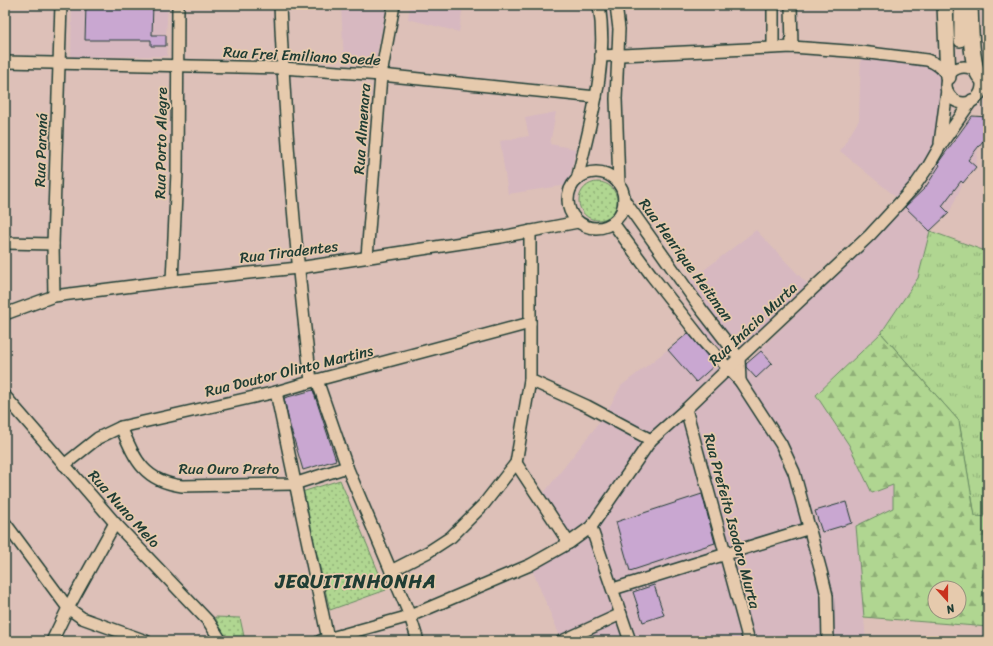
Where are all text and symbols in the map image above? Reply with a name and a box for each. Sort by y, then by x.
street label: Rua Frei Emiliano Soede [222,39,382,73]
street label: Rua Almenara [346,82,378,175]
street label: Rua Porto Alegre [147,87,175,199]
street label: Rua Paraná [27,112,55,188]
street label: Rua Henrique Heitman [632,193,740,327]
street label: Rua Tiradentes [238,233,340,271]
street label: Rua Inácio Murta [703,275,804,372]
street label: Rua Doutor Olinto Martins [202,337,377,404]
street label: Rua Prefeito Isodoro Murta [696,430,768,612]
street label: Rua Ouro Preto [179,456,280,482]
street label: Rua Nuno Melo [81,464,167,555]
district label: JEQUITINHONHA [275,565,436,598]
north arrow [927,580,967,620]
text: N [943,598,958,619]

